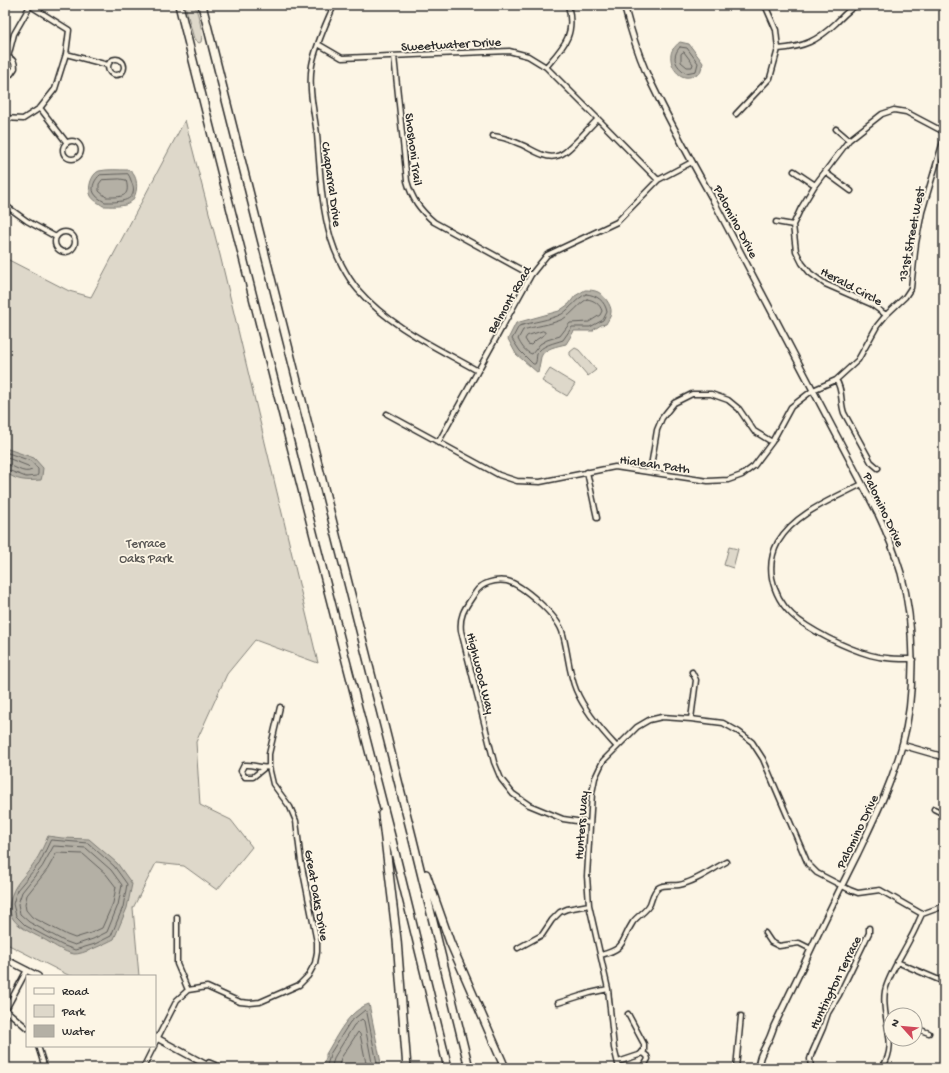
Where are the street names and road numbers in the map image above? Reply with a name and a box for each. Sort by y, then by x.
street label: Sweetwater Drive [401,35,502,56]
street label: Shoshoni Trail [401,112,424,187]
street label: Chaparral Drive [317,141,344,228]
street label: Palomino Drive [709,182,760,261]
street label: 131st Street West [896,184,929,284]
street label: Belmont Road [484,263,536,337]
street label: Herald Circle [817,265,885,310]
street label: Hialeah Path [618,453,691,478]
street label: Palomino Drive [859,470,907,550]
street label: Highwood Way [462,631,497,717]
street label: Hunters Way [573,790,592,860]
street label: Palomino Drive [833,792,883,872]
street label: Great Oaks Drive [300,849,331,942]
street label: Huntington Terrace [807,934,865,1032]

